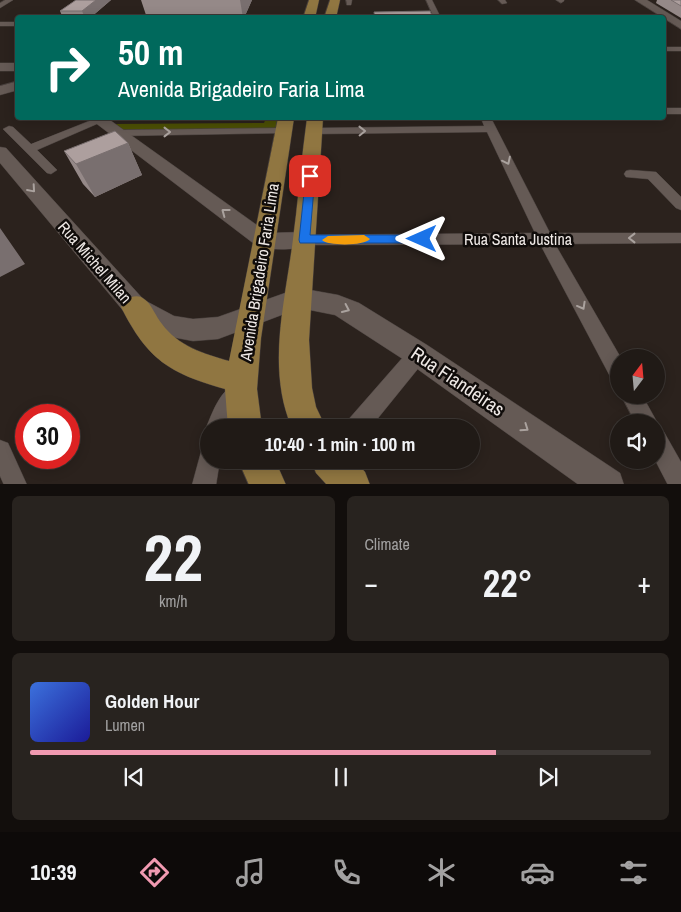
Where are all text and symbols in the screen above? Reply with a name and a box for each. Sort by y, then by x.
text: 50 m [118,29,183,76]
icon: right [35,35,100,100]
text: Avenida Brigadeiro Faria Lima [118,74,365,104]
one-way arrow [358,126,366,136]
one-way arrow [164,127,171,137]
pin [289,155,331,197]
one-way arrow [501,156,511,165]
icon: arrive [296,162,324,190]
street label: Avenida Brigadeiro Faria Lima [234,181,284,363]
one-way arrow [26,183,35,192]
one-way arrow [221,209,231,218]
position arrow [395,212,447,264]
street label: Rua Michel Milan [53,216,137,308]
street label: Rua Santa Justina [464,228,573,250]
one-way arrow [628,233,636,243]
one-way arrow [575,300,585,309]
one-way arrow [341,302,350,313]
street label: Rua Fiandeiras [406,340,510,422]
north arrow [610,349,665,404]
map controls [610,349,665,469]
speed limit sign: 30 [15,404,80,469]
button: sound [610,414,665,469]
one-way arrow [519,422,529,431]
text: 10:40 · 1 min · 100 m [265,431,415,457]
text: 22 [144,514,203,601]
text: Climate [365,533,410,555]
text: 22° [483,558,533,609]
text: − [365,564,378,602]
text: + [638,564,651,602]
text: km/h [159,590,187,612]
text: Golden Hour [105,688,199,714]
text: Lumen [105,714,145,736]
icon: previous [120,763,148,791]
icon: pause [327,763,355,791]
icon: next [534,763,562,791]
icon: directions [137,855,172,890]
icon: music [233,855,268,890]
icon: phone [329,855,364,890]
icon: climate [424,855,459,890]
icon: car [520,855,555,890]
icon: filters [616,855,651,890]
text: 10:39 [30,857,76,887]

